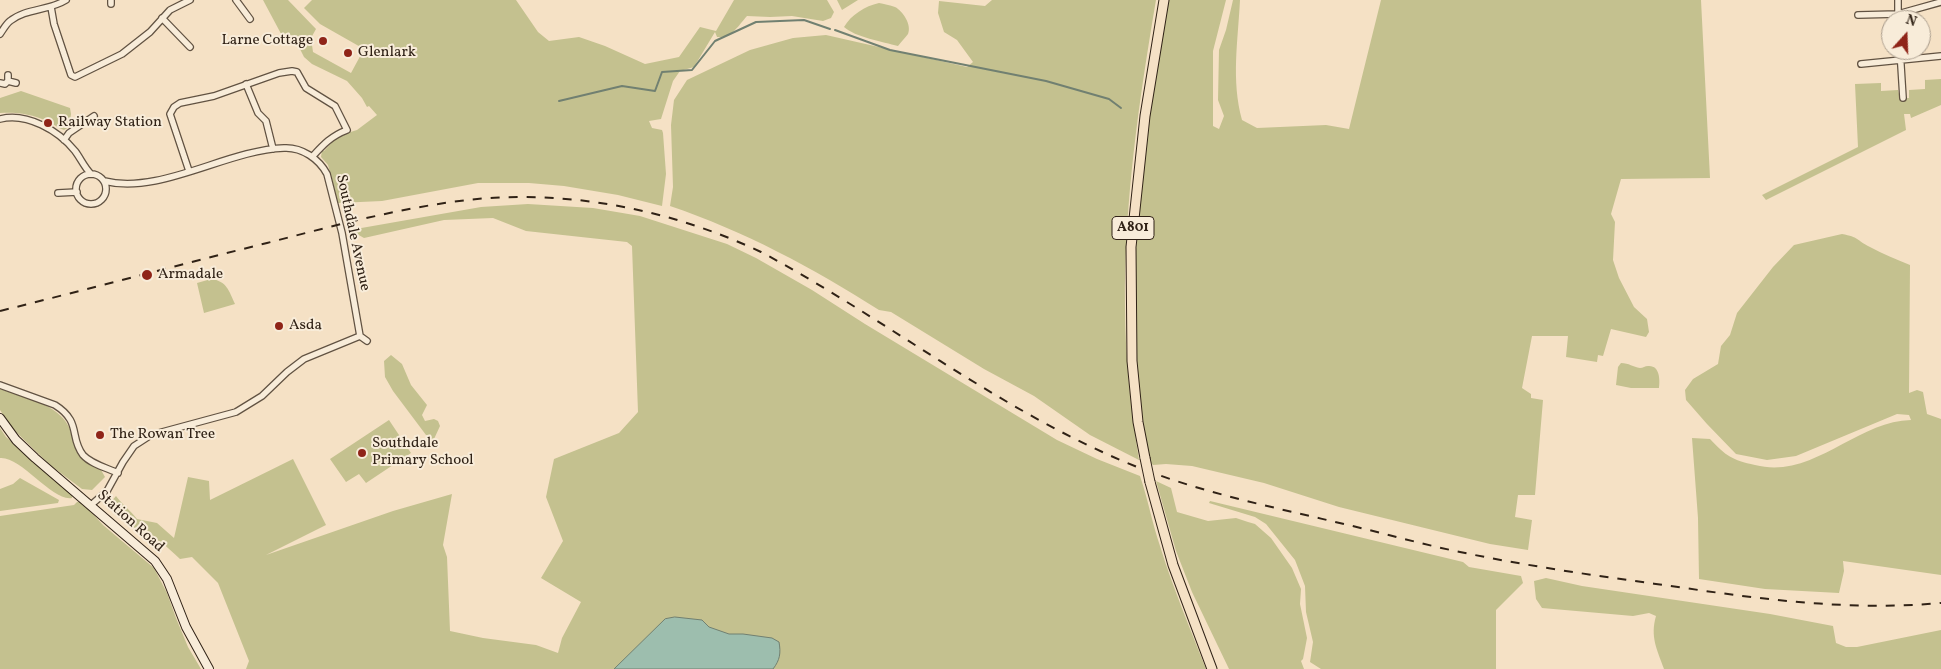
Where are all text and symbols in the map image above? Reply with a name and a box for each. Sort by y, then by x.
north arrow [1881,10,1931,60]
text: N [1903,11,1919,32]
place label: Larne Cottage [221,32,313,50]
marker: Larne Cottage [317,35,329,47]
place label: Glenlark [358,44,416,62]
marker: Glenlark [342,47,354,59]
place label: Railway Station [58,114,162,132]
marker: Railway Station [42,117,54,129]
street label: Southdale Avenue [331,173,373,293]
road number: A801 [1112,217,1154,240]
place label: Armadale [158,266,223,284]
marker: Armadale [140,268,154,282]
place label: Asda [289,317,322,335]
marker: Asda [273,320,285,332]
place label: The Rowan Tree [110,426,215,444]
marker: The Rowan Tree [94,429,106,441]
place label: Southdale Primary School [372,435,474,470]
marker: Southdale Primary School [356,447,368,459]
street label: Station Road [93,487,167,557]

